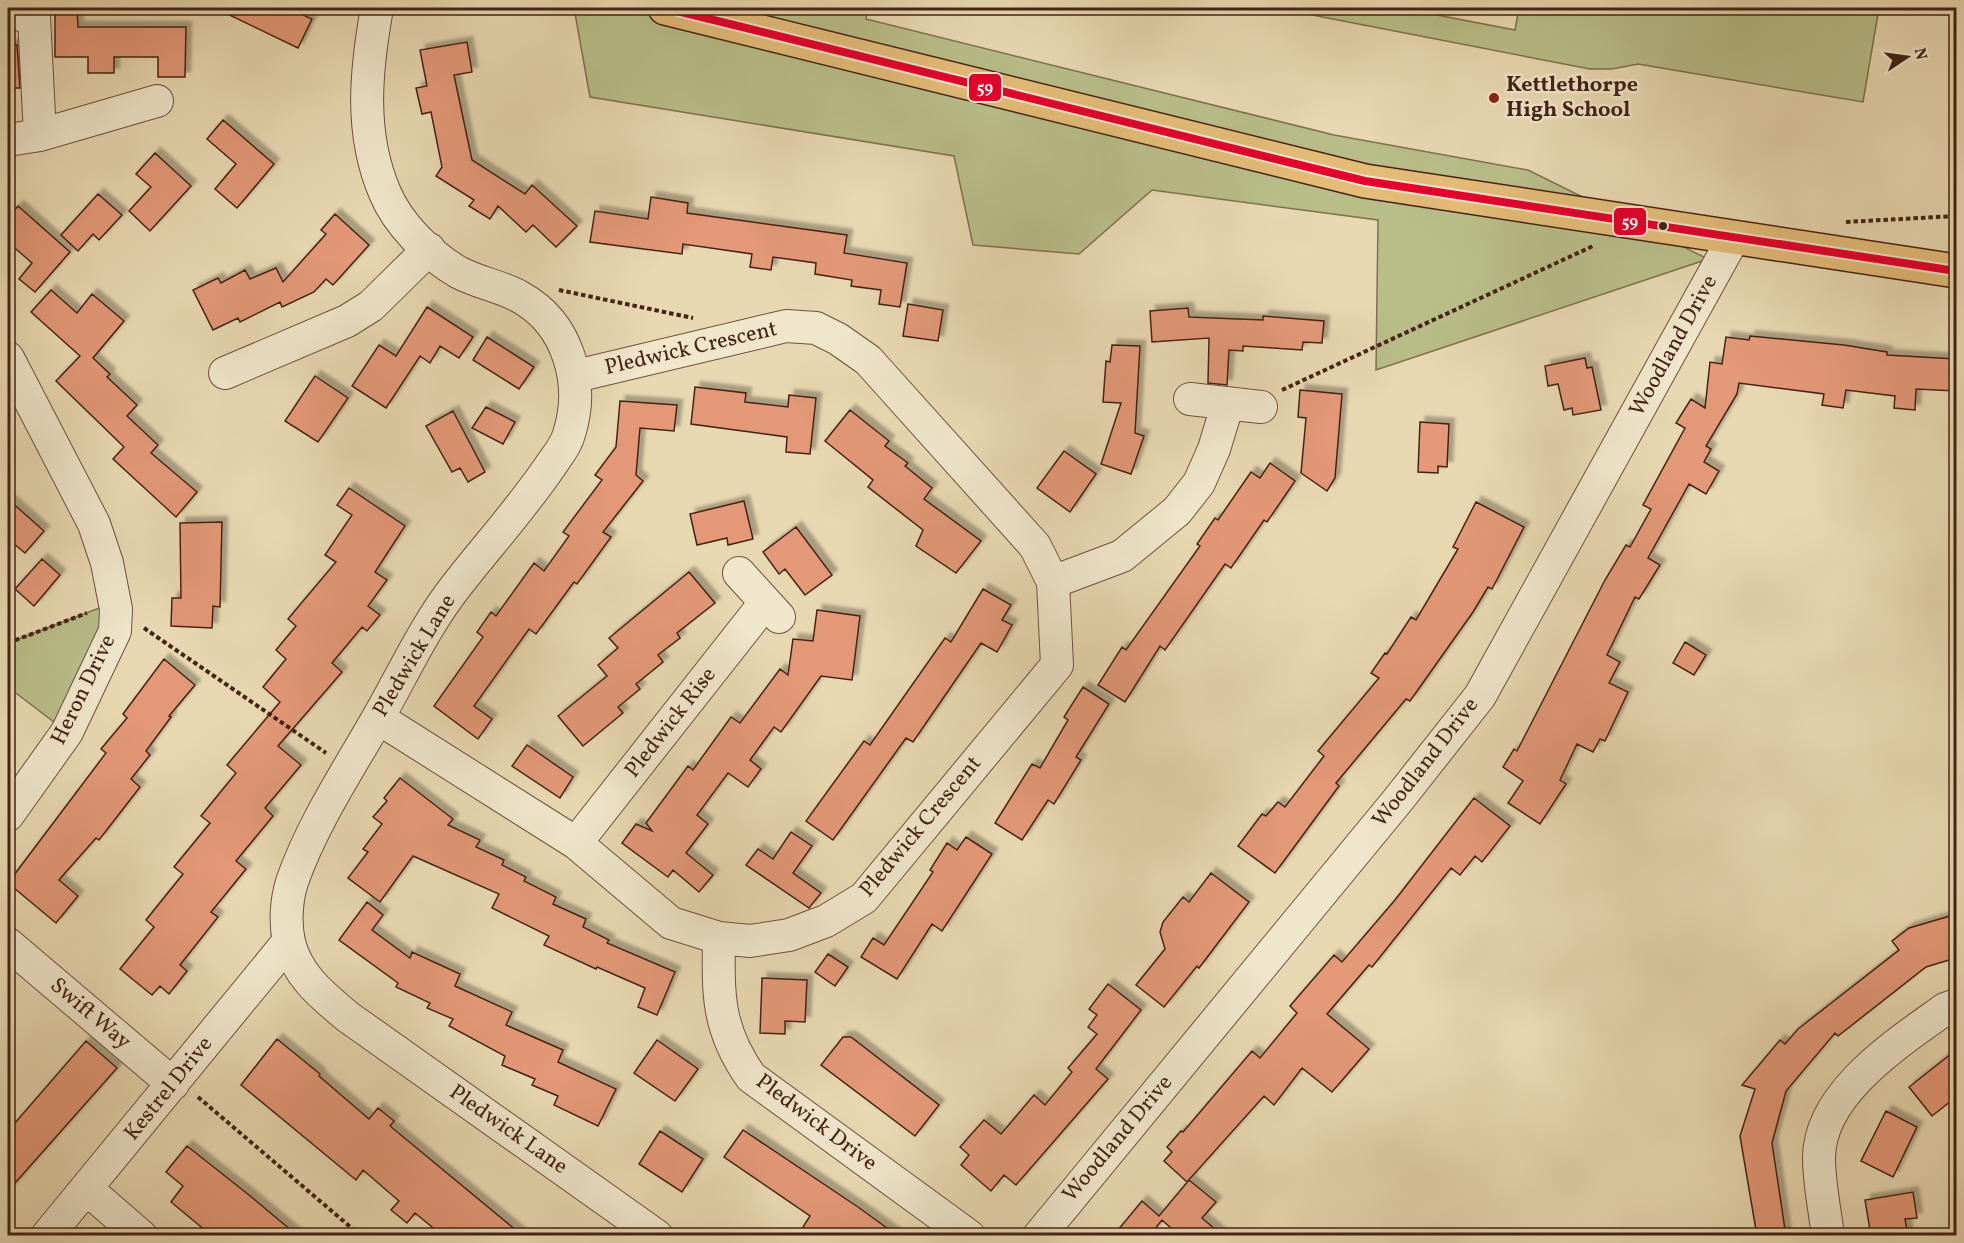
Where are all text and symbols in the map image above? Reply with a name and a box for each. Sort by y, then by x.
north arrow [1877,27,1937,87]
text: N [1908,46,1932,63]
place label: Kettlethorpe High School [1506,70,1638,126]
line badge: 59 [968,73,1002,102]
text: 59 [977,78,993,100]
marker: Kettlethorpe High School [1487,91,1501,105]
line badge: 59 [1613,207,1647,236]
text: 59 [1622,212,1638,234]
unlabelled marker [1657,220,1669,232]
street label: Woodland Drive [1622,270,1726,422]
street label: Pledwick Crescent [602,314,781,384]
street label: Pledwick Lane [366,589,464,723]
street label: Heron Drive [44,630,124,750]
street label: Pledwick Rise [618,661,724,785]
street label: Woodland Drive [1365,691,1487,835]
street label: Pledwick Crescent [853,749,990,904]
street label: Swift Way [43,971,137,1057]
street label: Kestrel Drive [117,1030,221,1148]
street label: Pledwick Drive [749,1067,883,1179]
street label: Woodland Drive [1056,1069,1180,1209]
street label: Pledwick Lane [442,1078,574,1182]

